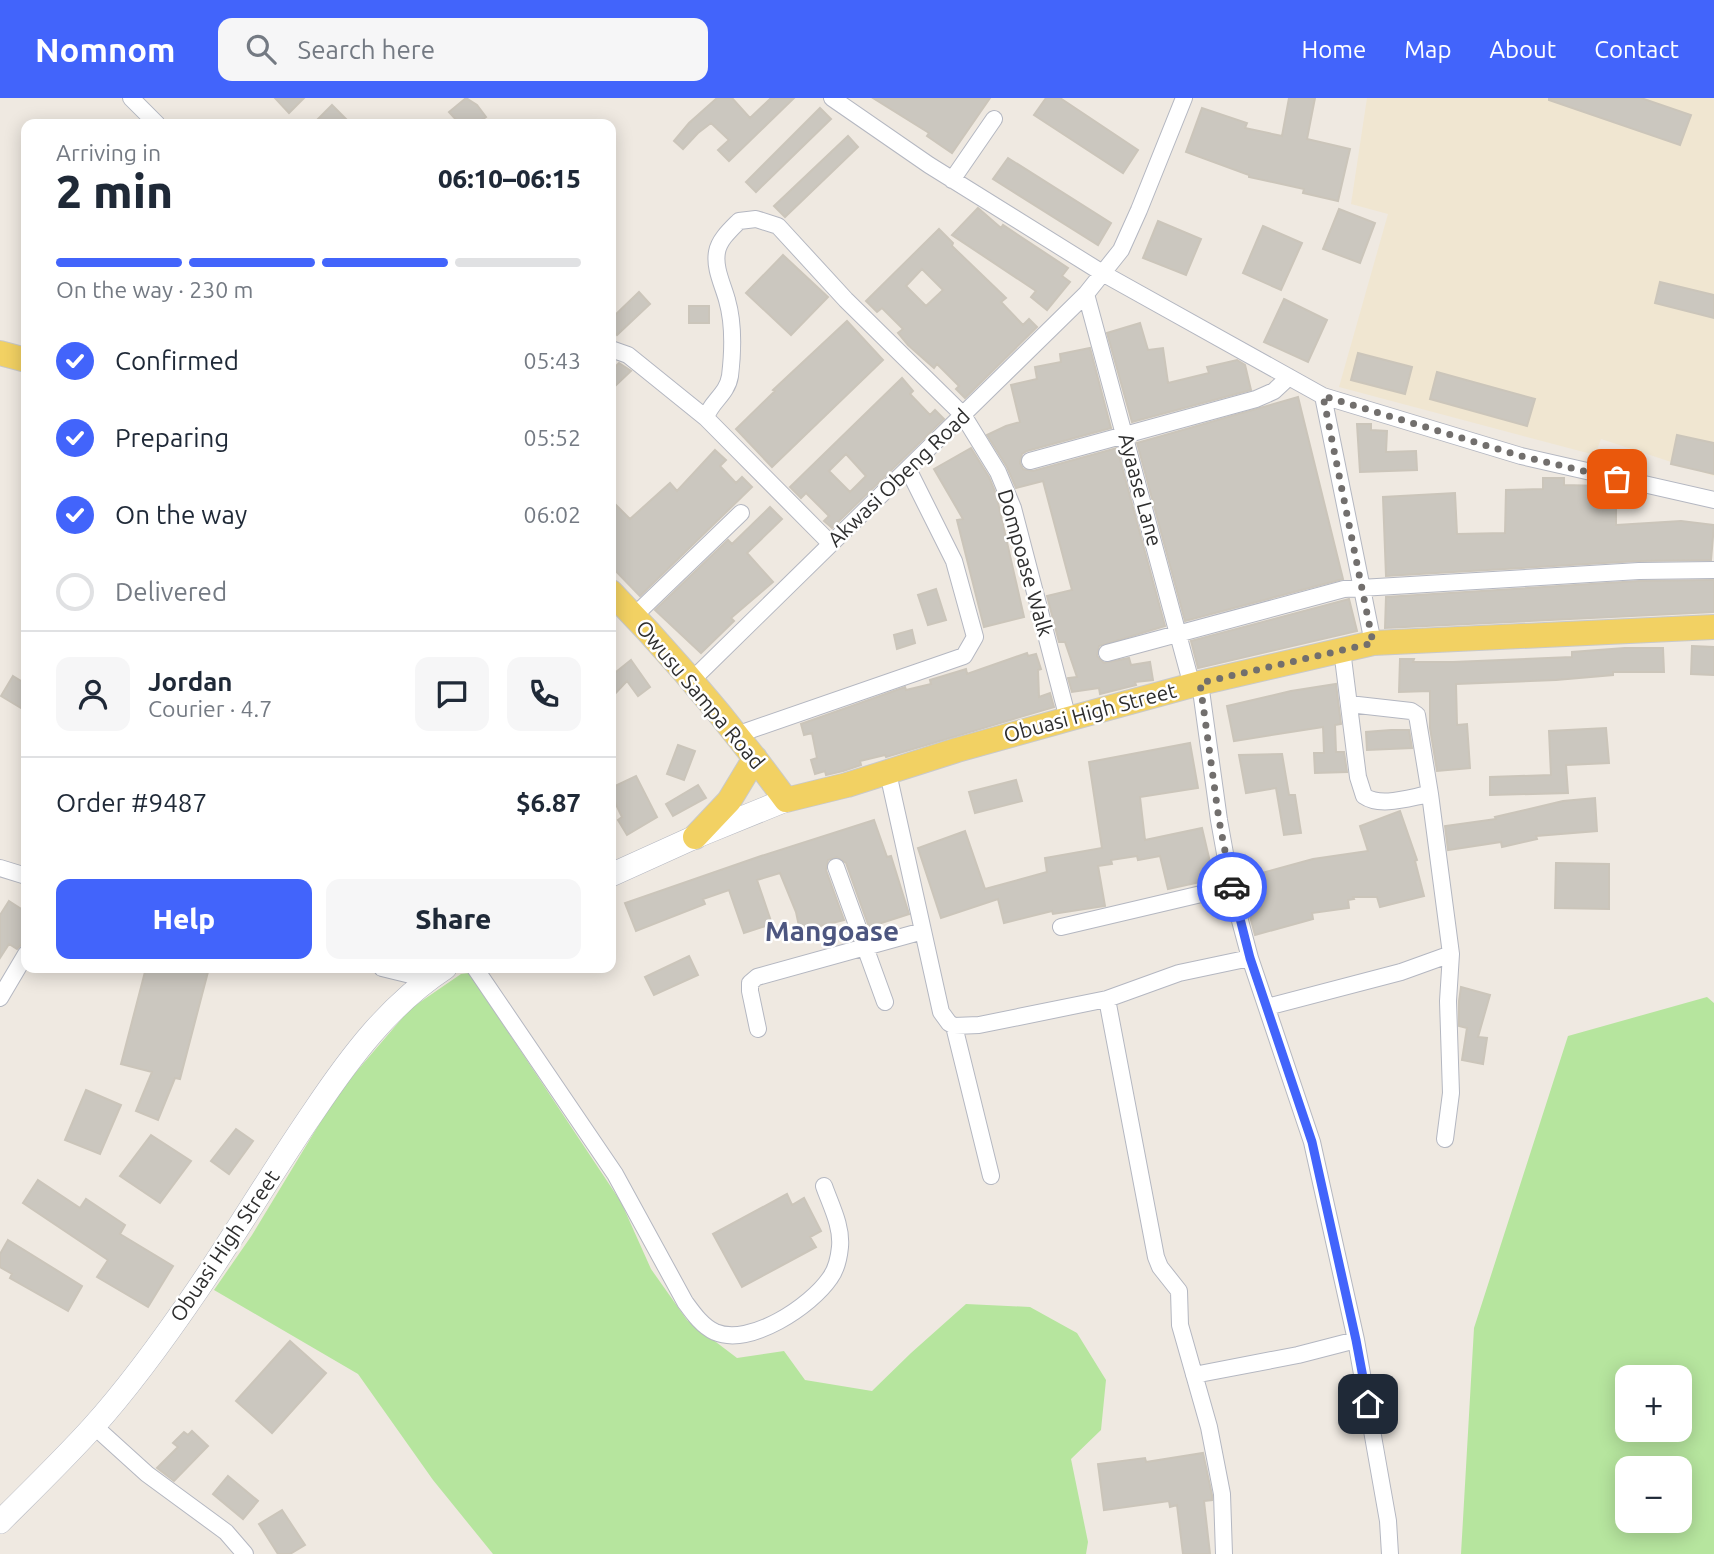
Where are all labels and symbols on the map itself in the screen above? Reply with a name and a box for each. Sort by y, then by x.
street label: Akwasi Obeng Road [822,403,974,551]
street label: Ayaase Lane [1114,431,1168,549]
pin [1587,449,1647,509]
street label: Dompoase Walk [993,486,1059,639]
street label: Owusu Sampa Road [632,615,770,774]
street label: Obuasi High Street [1001,677,1179,747]
courier [1197,852,1267,922]
district label: Mangoase [765,915,899,946]
street label: Obuasi High Street [165,1165,284,1326]
pin [1338,1374,1398,1434]

